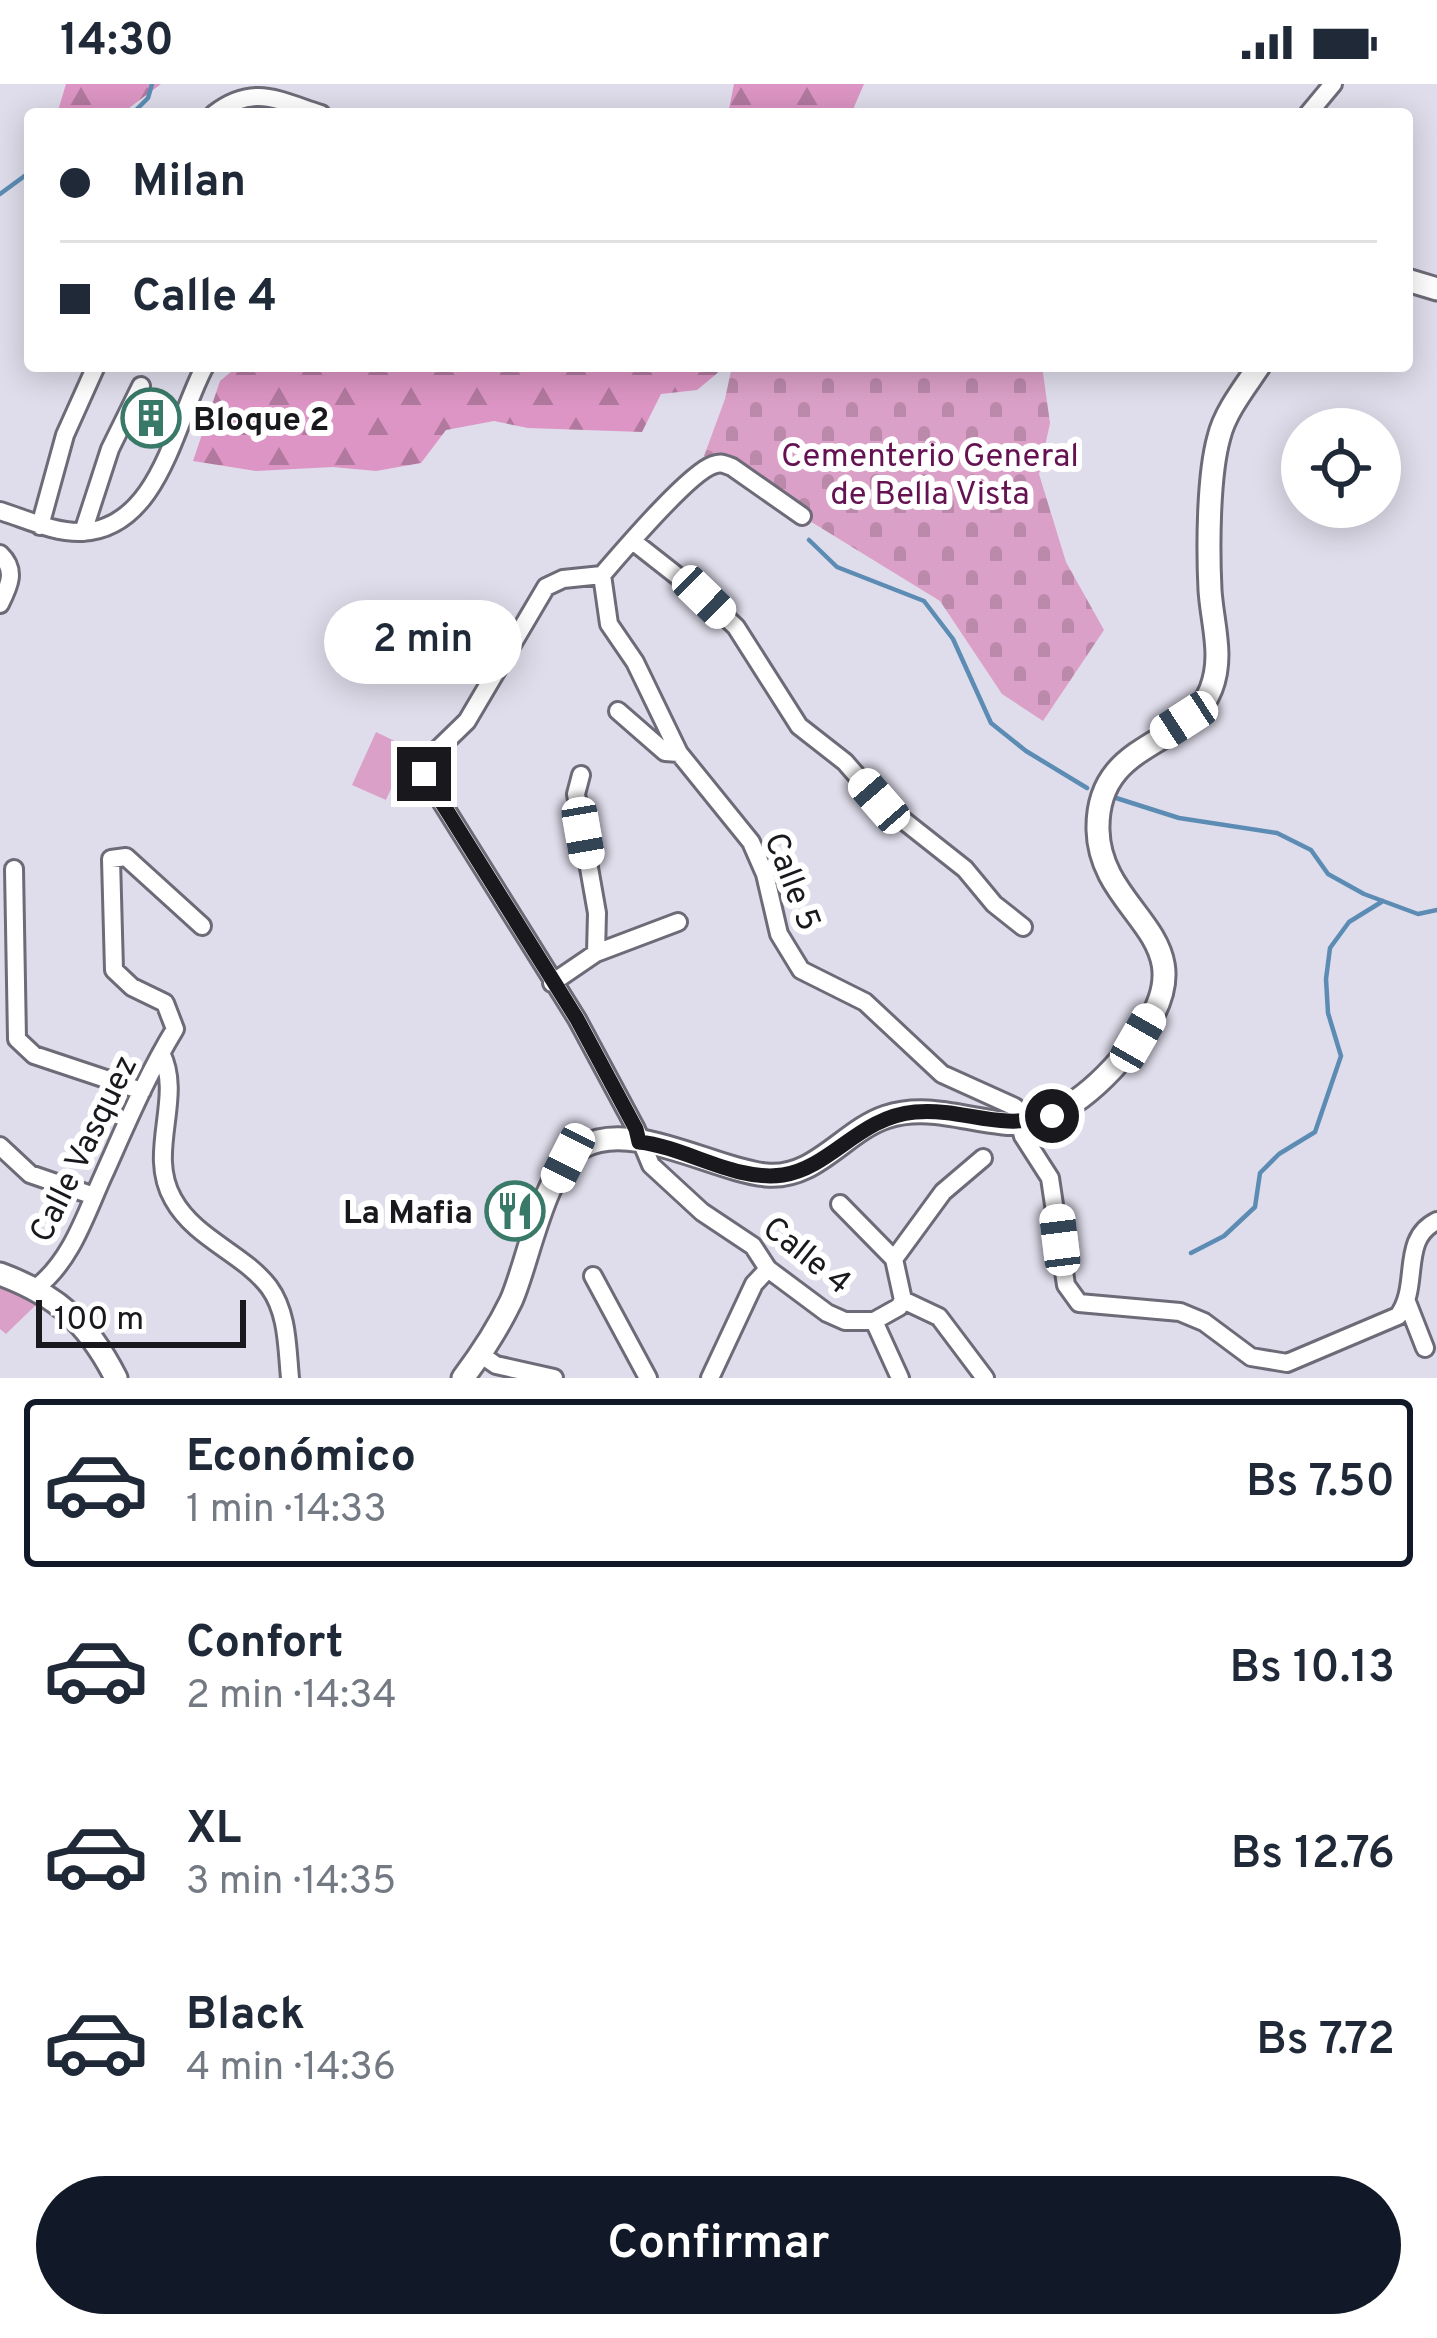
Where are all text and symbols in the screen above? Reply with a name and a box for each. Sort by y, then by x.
text: 14:30 [60,14,174,71]
text: Milan [132,155,246,212]
text: Calle 4 [132,270,277,327]
building icon: Bloque 2 [120,387,182,449]
place label: Bloque 2 [193,401,329,443]
map controls [1281,408,1401,528]
button: locate [1281,408,1401,528]
park label: Cementerio General de Bella Vista [781,437,1079,517]
car [666,559,742,635]
callout: 2 min [325,600,523,684]
text: 2 min [373,617,473,666]
car [1144,685,1224,755]
route end [397,747,451,801]
car [842,762,916,840]
car [559,794,607,872]
street label: Calle 5 [752,827,828,938]
car [1104,998,1172,1078]
street label: Calle Vasquez [22,1049,149,1250]
route start [1025,1089,1079,1143]
car [536,1118,600,1198]
restaurant icon: La Mafia [484,1180,546,1242]
place label: La Mafia [343,1194,473,1236]
car [1038,1202,1082,1278]
street label: Calle 4 [753,1209,858,1306]
scale bar [36,1294,246,1347]
text: 100 m [54,1300,144,1342]
icon: car [42,1429,150,1537]
text: Económico [186,1430,416,1487]
text: Bs 7.50 [1246,1455,1395,1512]
text: 1 min · 14:33 [186,1487,387,1536]
icon: car [42,1615,150,1723]
text: Confort [186,1616,343,1673]
text: Bs 10.13 [1229,1641,1395,1698]
text: 2 min · 14:34 [186,1673,397,1722]
icon: car [42,1801,150,1909]
text: XL [186,1802,241,1859]
text: Bs 12.76 [1231,1827,1395,1884]
text: 3 min · 14:35 [186,1859,396,1908]
icon: car [42,1987,150,2095]
text: Black [186,1988,305,2045]
text: Bs 7.72 [1256,2013,1395,2070]
text: 4 min · 14:36 [186,2045,396,2094]
button: Confirmar [36,2176,1401,2314]

